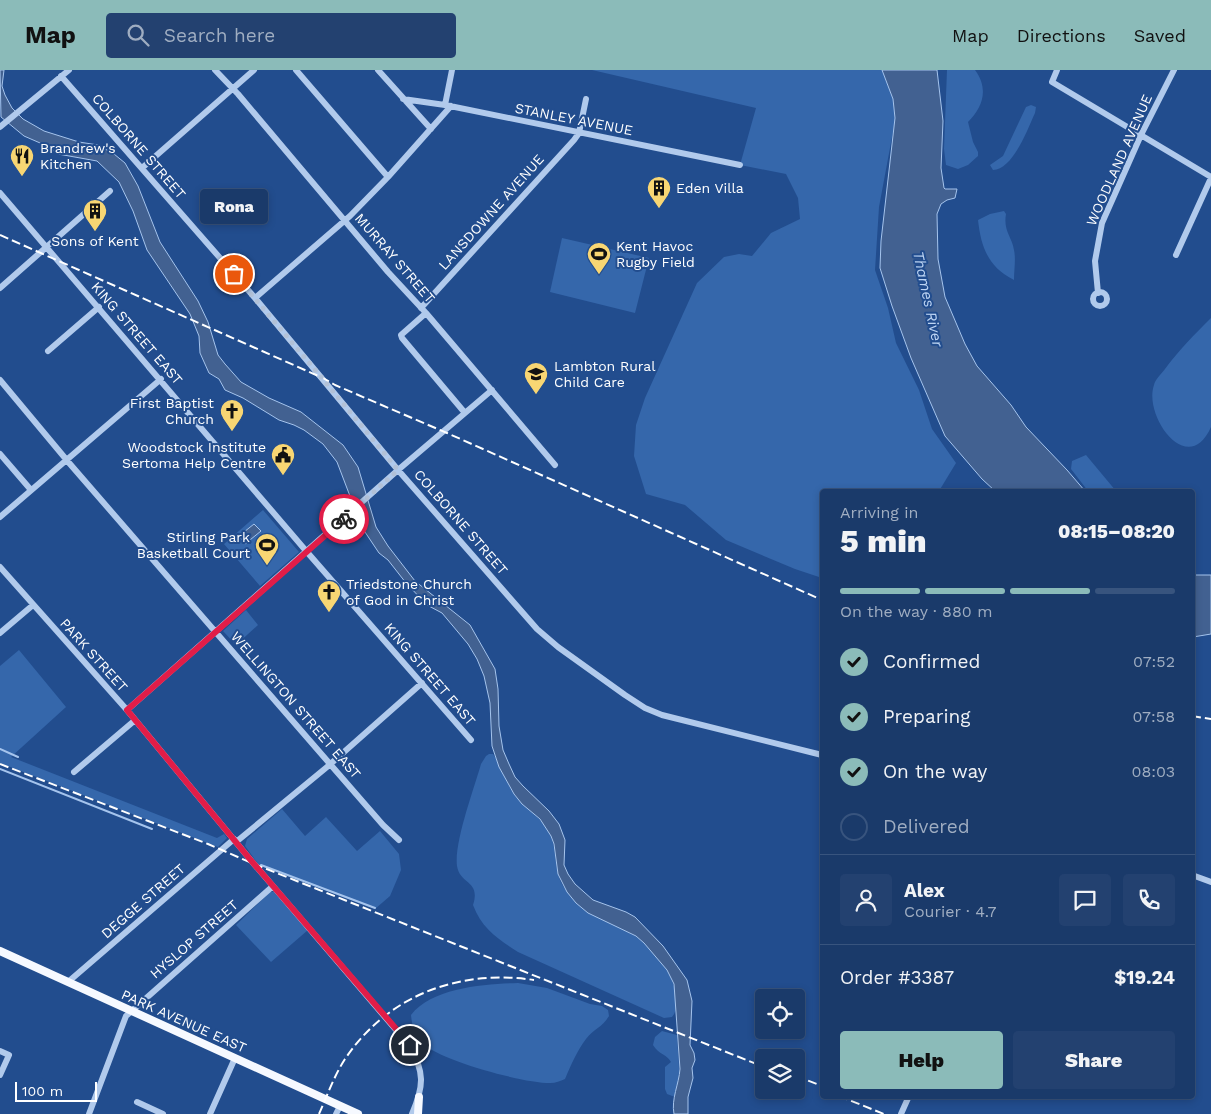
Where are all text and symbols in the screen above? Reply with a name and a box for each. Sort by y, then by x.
search box [106,13,456,58]
text: Map [25,21,76,49]
icon: search [124,21,152,49]
text: Search here [164,24,275,47]
text: Map [952,25,989,46]
text: Directions [1017,25,1106,46]
text: Saved [1134,25,1186,46]
street label: COLBORNE STREET [89,90,189,202]
street label: WOODLAND AVENUE [1083,92,1155,228]
street label: STANLEY AVENUE [514,100,634,138]
place label: Brandrew's Kitchen [40,140,116,172]
restaurant icon: Brandrew's Kitchen [9,143,35,177]
street label: LANSDOWNE AVENUE [435,151,547,273]
building icon: Eden Villa [646,175,672,209]
place label: Eden Villa [676,180,744,196]
callout: Rona [200,189,268,224]
text: Rona [214,197,254,216]
building icon: Sons of Kent [82,198,108,232]
street label: MURRAY STREET [352,210,439,307]
place label: Sons of Kent [51,233,139,249]
place label: Kent Havoc Rugby Field [616,238,695,270]
sports icon: Kent Havoc Rugby Field [586,241,612,275]
water label: Thames River [909,249,947,350]
pin [213,253,255,295]
icon: bag [220,260,248,288]
street label: KING STREET EAST [88,278,186,388]
place label: Lambton Rural Child Care [554,358,656,390]
school or university icon: Lambton Rural Child Care [523,361,549,395]
place label: First Baptist Church [130,395,214,427]
church icon: First Baptist Church [219,398,245,432]
place label: Woodstock Institute Sertoma Help Centre [122,439,266,471]
public building icon: Woodstock Institute Sertoma Help Centre [270,442,296,476]
street label: COLBORNE STREET [411,466,511,578]
courier [319,494,369,544]
text: Arriving in [840,503,918,522]
icon: bike [330,505,358,533]
text: 08:15–08:20 [1058,520,1175,543]
text: 5 min [840,522,927,560]
place label: Stirling Park Basketball Court [137,529,250,561]
sports icon: Stirling Park Basketball Court [254,532,280,566]
place label: Triedstone Church of God in Christ [346,576,472,608]
church icon: Triedstone Church of God in Christ [316,579,342,613]
text: On the way · 880 m [840,602,992,621]
street label: PARK STREET [57,615,131,695]
street label: KING STREET EAST [381,619,479,729]
street label: WELLINGTON STREET EAST [228,628,364,782]
icon: check [840,648,868,676]
text: Confirmed [883,650,980,673]
text: 07:52 [1133,652,1175,671]
icon: check [840,703,868,731]
text: Preparing [883,705,970,728]
text: 07:58 [1132,707,1175,726]
icon: check [840,758,868,786]
text: On the way [883,760,987,783]
text: 08:03 [1131,762,1175,781]
text: Delivered [883,815,970,838]
street label: DEGGE STREET [98,860,188,942]
button: person [840,874,892,926]
button: chat [1059,874,1111,926]
button: phone [1123,874,1175,926]
text: Alex [904,879,945,902]
street label: HYSLOP STREET [147,896,242,982]
text: Courier · 4.7 [904,902,997,921]
text: Order #3387 [840,966,954,989]
text: $19.24 [1114,966,1175,989]
street label: PARK AVENUE EAST [119,986,249,1056]
map controls [755,989,805,1099]
button: locate [755,989,805,1039]
pin [389,1024,431,1066]
icon: home [396,1031,424,1059]
button: Help [840,1031,1003,1089]
button: Share [1013,1031,1175,1089]
button: layers [755,1049,805,1099]
scale bar [15,1079,98,1102]
text: 100 m [22,1083,63,1099]

